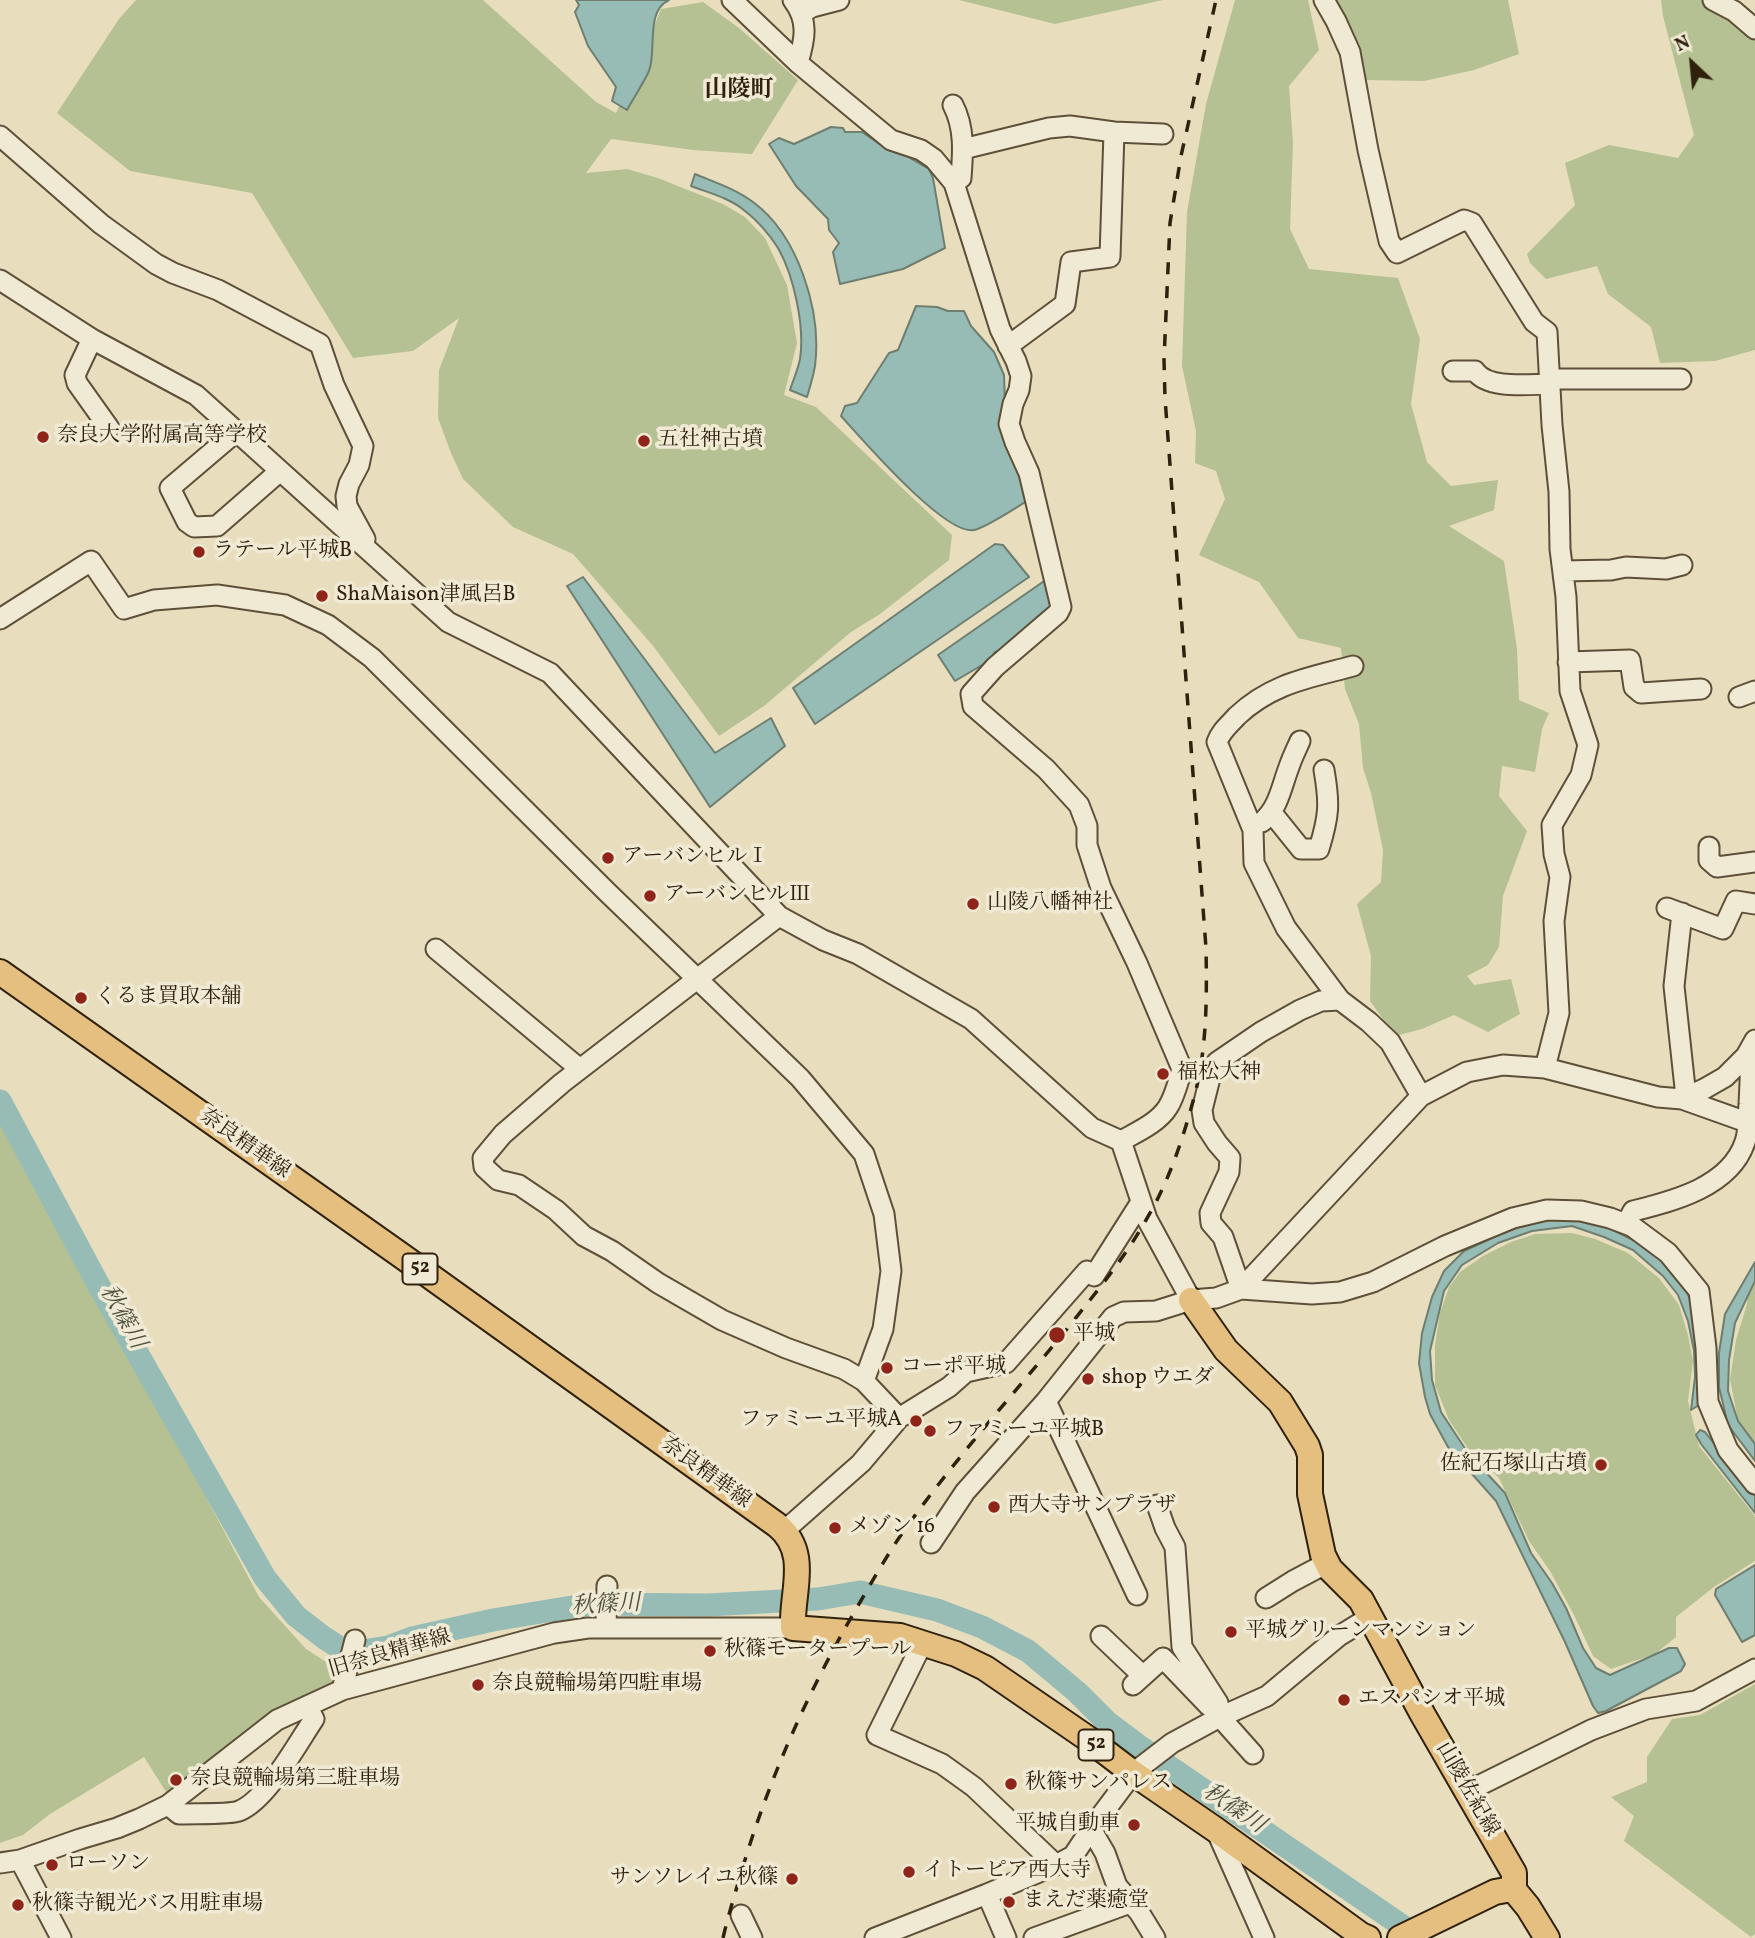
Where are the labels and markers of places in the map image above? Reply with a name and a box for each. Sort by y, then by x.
place label: 奈良大学附属高等学校 [57,424,267,450]
place label: 五社神古墳 [658,428,763,454]
marker: 奈良大学附属高等学校 [35,429,51,445]
marker: 五社神古墳 [636,433,652,449]
place label: ラテール平城B [213,539,352,565]
marker: ラテール平城B [191,544,207,560]
place label: ShaMaison津風呂B [336,583,516,609]
marker: ShaMaison津風呂B [314,588,330,604]
place label: アーバンヒルⅠ [622,845,768,871]
marker: アーバンヒルⅠ [600,850,616,866]
place label: アーバンヒルⅢ [664,883,810,909]
marker: アーバンヒルⅢ [642,888,658,904]
place label: 山陵八幡神社 [987,891,1113,917]
marker: 山陵八幡神社 [965,896,981,912]
place label: くるま買取本舗 [95,985,242,1011]
marker: くるま買取本舗 [73,990,89,1006]
place label: 福松大神 [1177,1061,1261,1087]
marker: 福松大神 [1155,1066,1171,1082]
place label: 平城 [1073,1322,1115,1348]
marker: 平城 [1047,1325,1067,1345]
place label: コーポ平城 [901,1355,1006,1381]
marker: コーポ平城 [879,1360,895,1376]
place label: shop ウエダ [1102,1366,1214,1392]
marker: shop ウエダ [1080,1371,1096,1387]
place label: ファミーユ平城A [740,1408,902,1434]
marker: ファミーユ平城A [908,1413,924,1429]
place label: ファミーユ平城B [944,1418,1104,1444]
marker: ファミーユ平城B [922,1423,938,1439]
place label: 佐紀石塚山古墳 [1440,1452,1587,1478]
marker: 佐紀石塚山古墳 [1593,1457,1609,1473]
place label: 西大寺サンプラザ [1008,1494,1176,1520]
marker: 西大寺サンプラザ [986,1499,1002,1515]
place label: メゾン 16 [849,1515,935,1541]
marker: メゾン 16 [827,1520,843,1536]
place label: 平城グリーンマンション [1245,1619,1476,1645]
marker: 平城グリーンマンション [1223,1624,1239,1640]
place label: 秋篠モータープール [724,1638,912,1664]
marker: 秋篠モータープール [702,1643,718,1659]
place label: 奈良競輪場第四駐車場 [492,1672,702,1698]
marker: 奈良競輪場第四駐車場 [470,1677,486,1693]
place label: エスパシオ平城 [1358,1687,1505,1713]
marker: エスパシオ平城 [1336,1692,1352,1708]
place label: 奈良競輪場第三駐車場 [190,1767,400,1793]
place label: 秋篠サンパレス [1025,1771,1172,1797]
marker: 奈良競輪場第三駐車場 [168,1772,184,1788]
marker: 秋篠サンパレス [1003,1776,1019,1792]
place label: 平城自動車 [1015,1812,1120,1838]
marker: 平城自動車 [1126,1817,1142,1833]
place label: ローソン [66,1852,150,1878]
marker: ローソン [44,1857,60,1873]
place label: イトーピア西大寺 [923,1859,1091,1885]
marker: イトーピア西大寺 [901,1864,917,1880]
place label: サンソレイユ秋篠 [610,1866,778,1892]
marker: サンソレイユ秋篠 [784,1871,800,1887]
place label: まえだ薬癒堂 [1023,1889,1149,1915]
place label: 秋篠寺観光バス用駐車場 [32,1892,263,1918]
marker: まえだ薬癒堂 [1001,1894,1017,1910]
marker: 秋篠寺観光バス用駐車場 [10,1897,26,1913]

